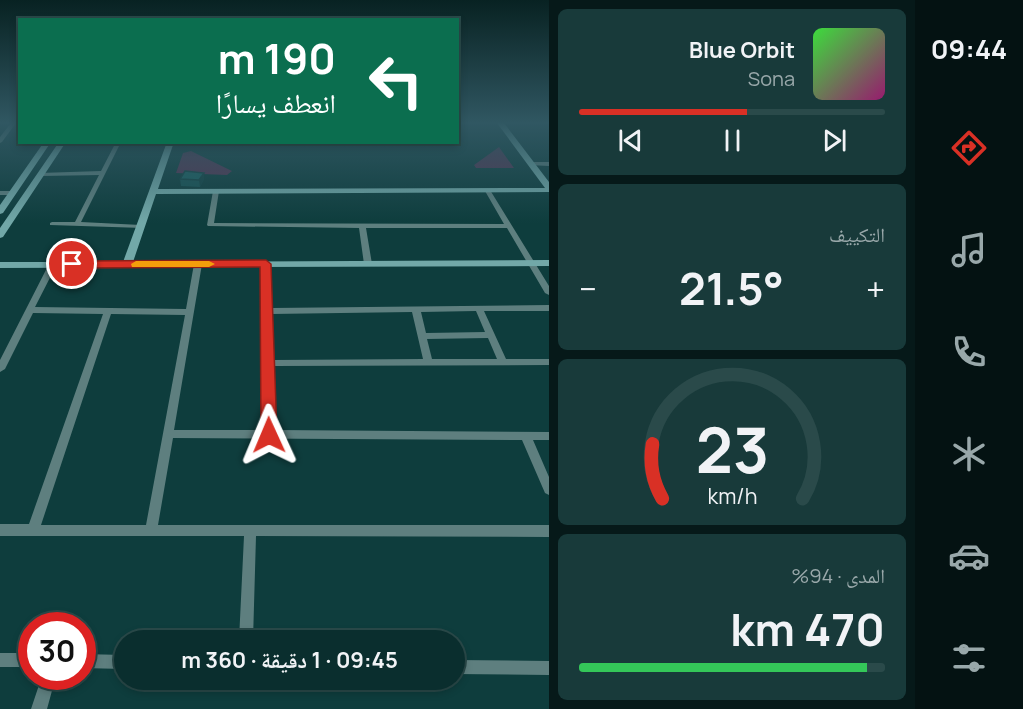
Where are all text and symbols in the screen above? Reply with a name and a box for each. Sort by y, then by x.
text: 190 m [218,29,336,87]
text: 09:44 [931,30,1007,67]
text: Blue Orbit [689,35,795,65]
icon: left [357,42,435,120]
text: Sona [748,65,795,92]
text: انعطف يسارًا [216,84,336,121]
icon: previous [614,124,647,157]
icon: pause [716,124,749,157]
icon: next [818,124,851,157]
icon: directions [948,127,990,169]
text: التكييف [829,221,885,248]
icon: music [948,229,990,271]
pin [46,238,97,289]
icon: arrive [55,247,88,280]
text: 21.5° [679,257,784,319]
text: − [579,266,597,311]
text: + [866,266,885,311]
icon: phone [948,331,990,373]
position arrow [237,403,301,467]
text: 23 [695,406,769,492]
icon: climate [948,433,990,475]
text: km/h [707,481,757,510]
icon: car [948,535,990,577]
text: المدى · 94% [791,562,885,589]
text: 470 km [730,598,885,660]
speed limit sign: 30 [18,612,96,690]
icon: filters [948,637,990,679]
text: 09:45 · 1 دقيقة · 360 m [181,645,398,675]

